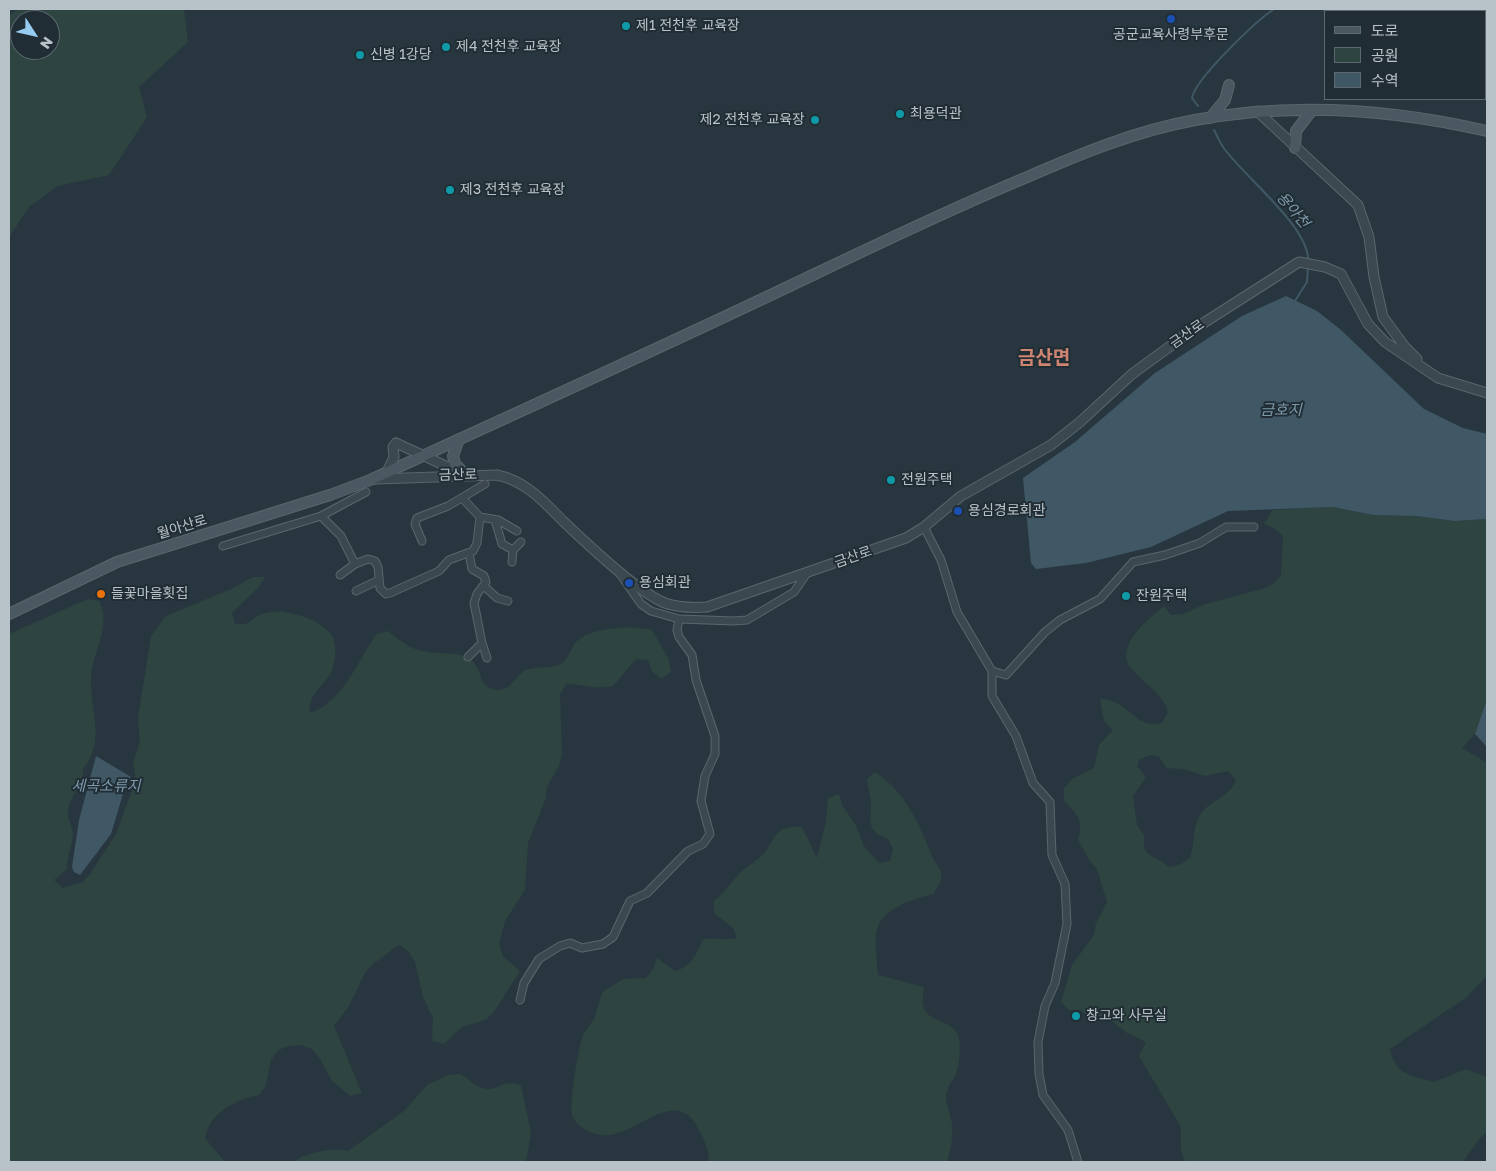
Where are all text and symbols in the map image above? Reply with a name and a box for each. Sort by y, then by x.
north arrow [10,10,60,60]
legend [1324,10,1486,100]
marker: 공군교육사령부후문 [1165,13,1177,25]
place label: 제1 전천후 교육장 [636,18,740,34]
marker: 제1 전천후 교육장 [620,20,632,32]
text: 도로 [1371,21,1399,39]
place label: 공군교육사령부후문 [1113,27,1229,43]
text: N [37,34,57,53]
place label: 제4 전천후 교육장 [456,39,562,55]
marker: 제4 전천후 교육장 [440,41,452,53]
text: 공원 [1371,46,1399,64]
place label: 신병 1강당 [370,47,432,63]
marker: 신병 1강당 [354,49,366,61]
text: 수역 [1371,71,1399,89]
place label: 최용덕관 [910,106,962,122]
marker: 최용덕관 [894,108,906,120]
place label: 제2 전천후 교육장 [700,112,805,128]
marker: 제2 전천후 교육장 [809,114,821,126]
place label: 제3 전천후 교육장 [460,182,565,198]
marker: 제3 전천후 교육장 [444,184,456,196]
water label: 용아천 [1273,188,1313,232]
street label: 금산로 [1166,316,1208,352]
district label: 금산면 [1018,347,1070,369]
water label: 금호지 [1260,401,1302,419]
street label: 금산로 [439,466,477,484]
place label: 전원주택 [901,472,953,488]
marker: 전원주택 [885,474,897,486]
place label: 용심경로회관 [968,503,1045,519]
marker: 용심경로회관 [952,505,964,517]
street label: 월아산로 [155,511,209,543]
street label: 금산로 [832,543,874,571]
place label: 용심회관 [639,575,691,591]
marker: 용심회관 [623,577,635,589]
place label: 들꽃마을횟집 [111,586,188,602]
marker: 들꽃마을횟집 [95,588,107,600]
place label: 잔원주택 [1136,588,1188,604]
marker: 잔원주택 [1120,590,1132,602]
water label: 세곡소류지 [72,777,140,795]
place label: 창고와 사무실 [1086,1008,1167,1024]
marker: 창고와 사무실 [1070,1010,1082,1022]

